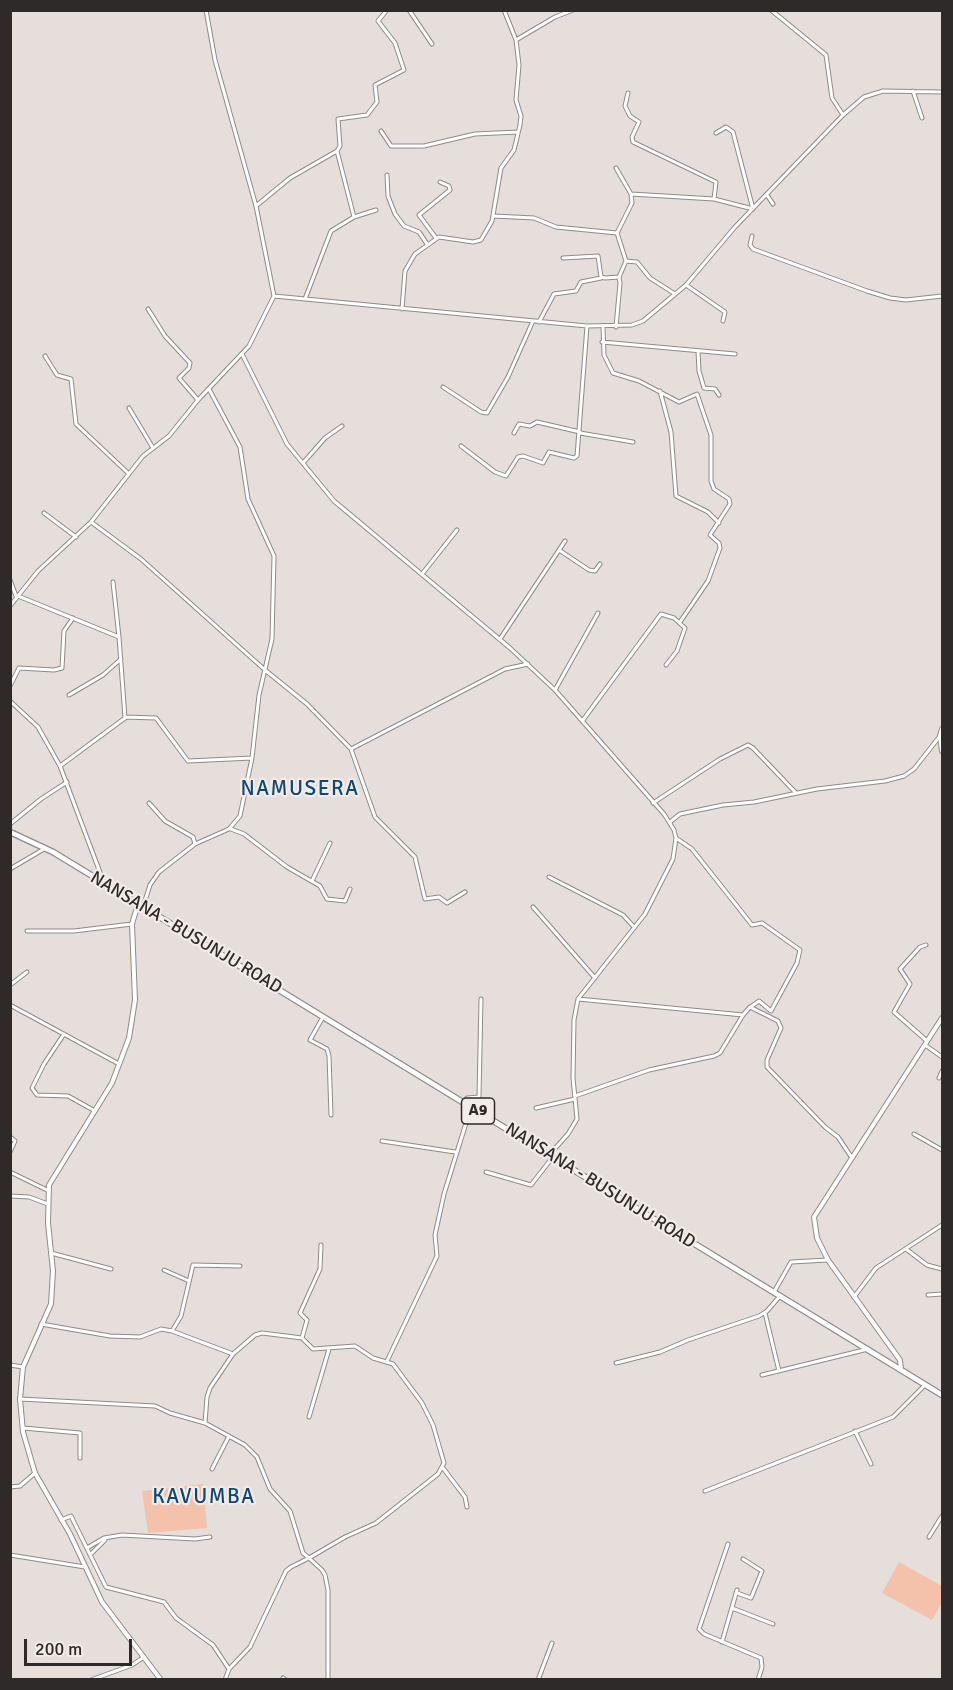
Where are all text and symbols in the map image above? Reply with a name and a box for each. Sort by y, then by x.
district label: NAMUSERA [240,776,360,802]
street label: NANSANA - BUSUNJU ROAD [86,867,286,999]
road number: A9 [462,1098,494,1124]
street label: NANSANA - BUSUNJU ROAD [501,1119,699,1253]
district label: KAVUMBA [152,1484,256,1510]
scale bar [27,1627,135,1665]
text: 200 m [35,1638,82,1660]

